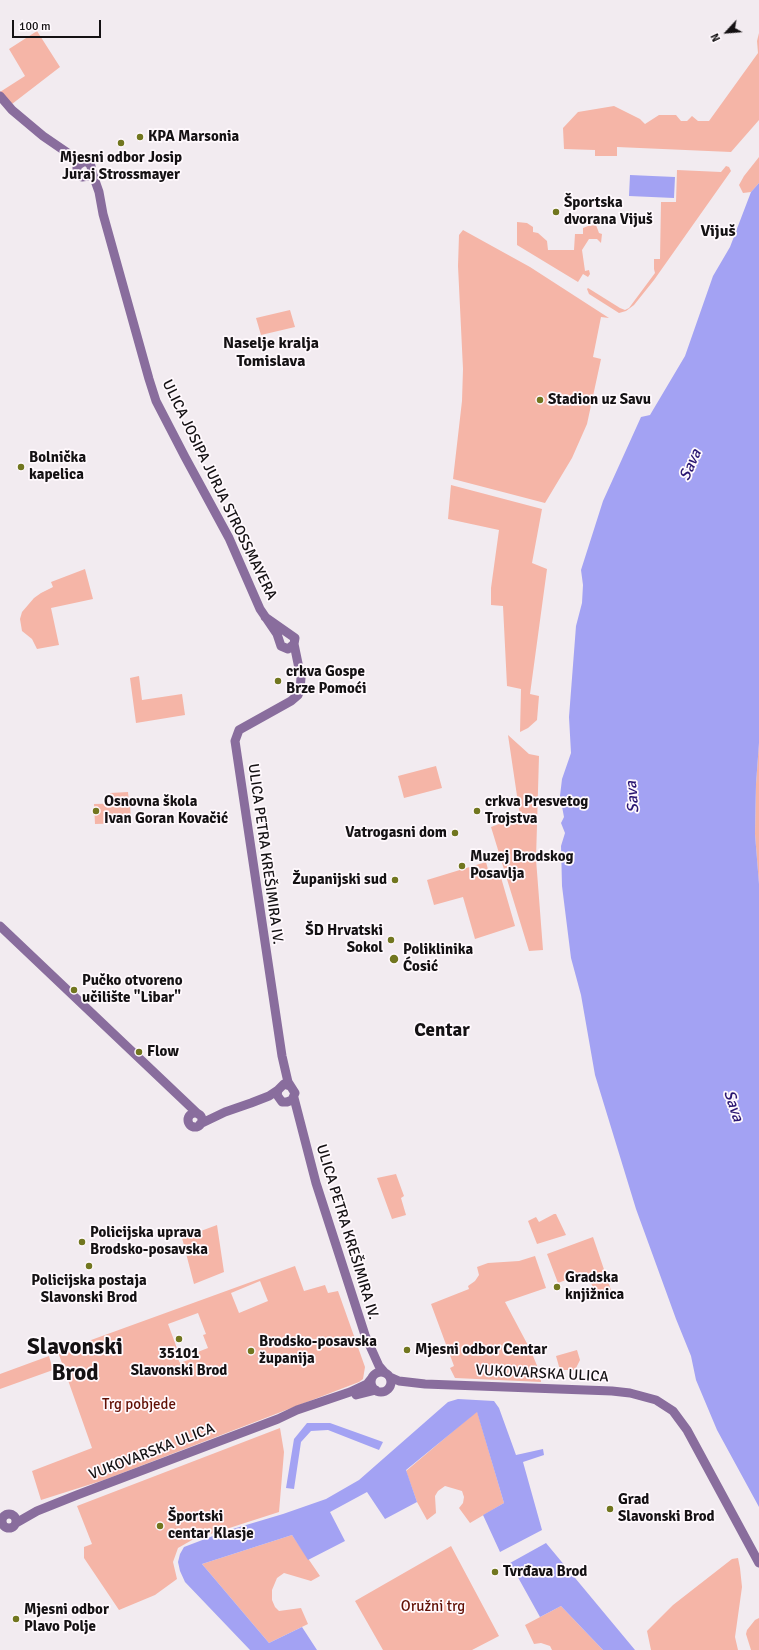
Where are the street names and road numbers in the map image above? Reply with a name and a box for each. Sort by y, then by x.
street label: ULICA JOSIPA JURJA STROSSMAYERA [158,377,280,603]
street label: ULICA PETRA KREŠIMIRA IV. [243,762,287,946]
street label: ULICA PETRA KREŠIMIRA IV. [312,1142,382,1322]
street label: VUKOVARSKA ULICA [475,1362,609,1386]
street label: VUKOVARSKA ULICA [87,1420,217,1484]

